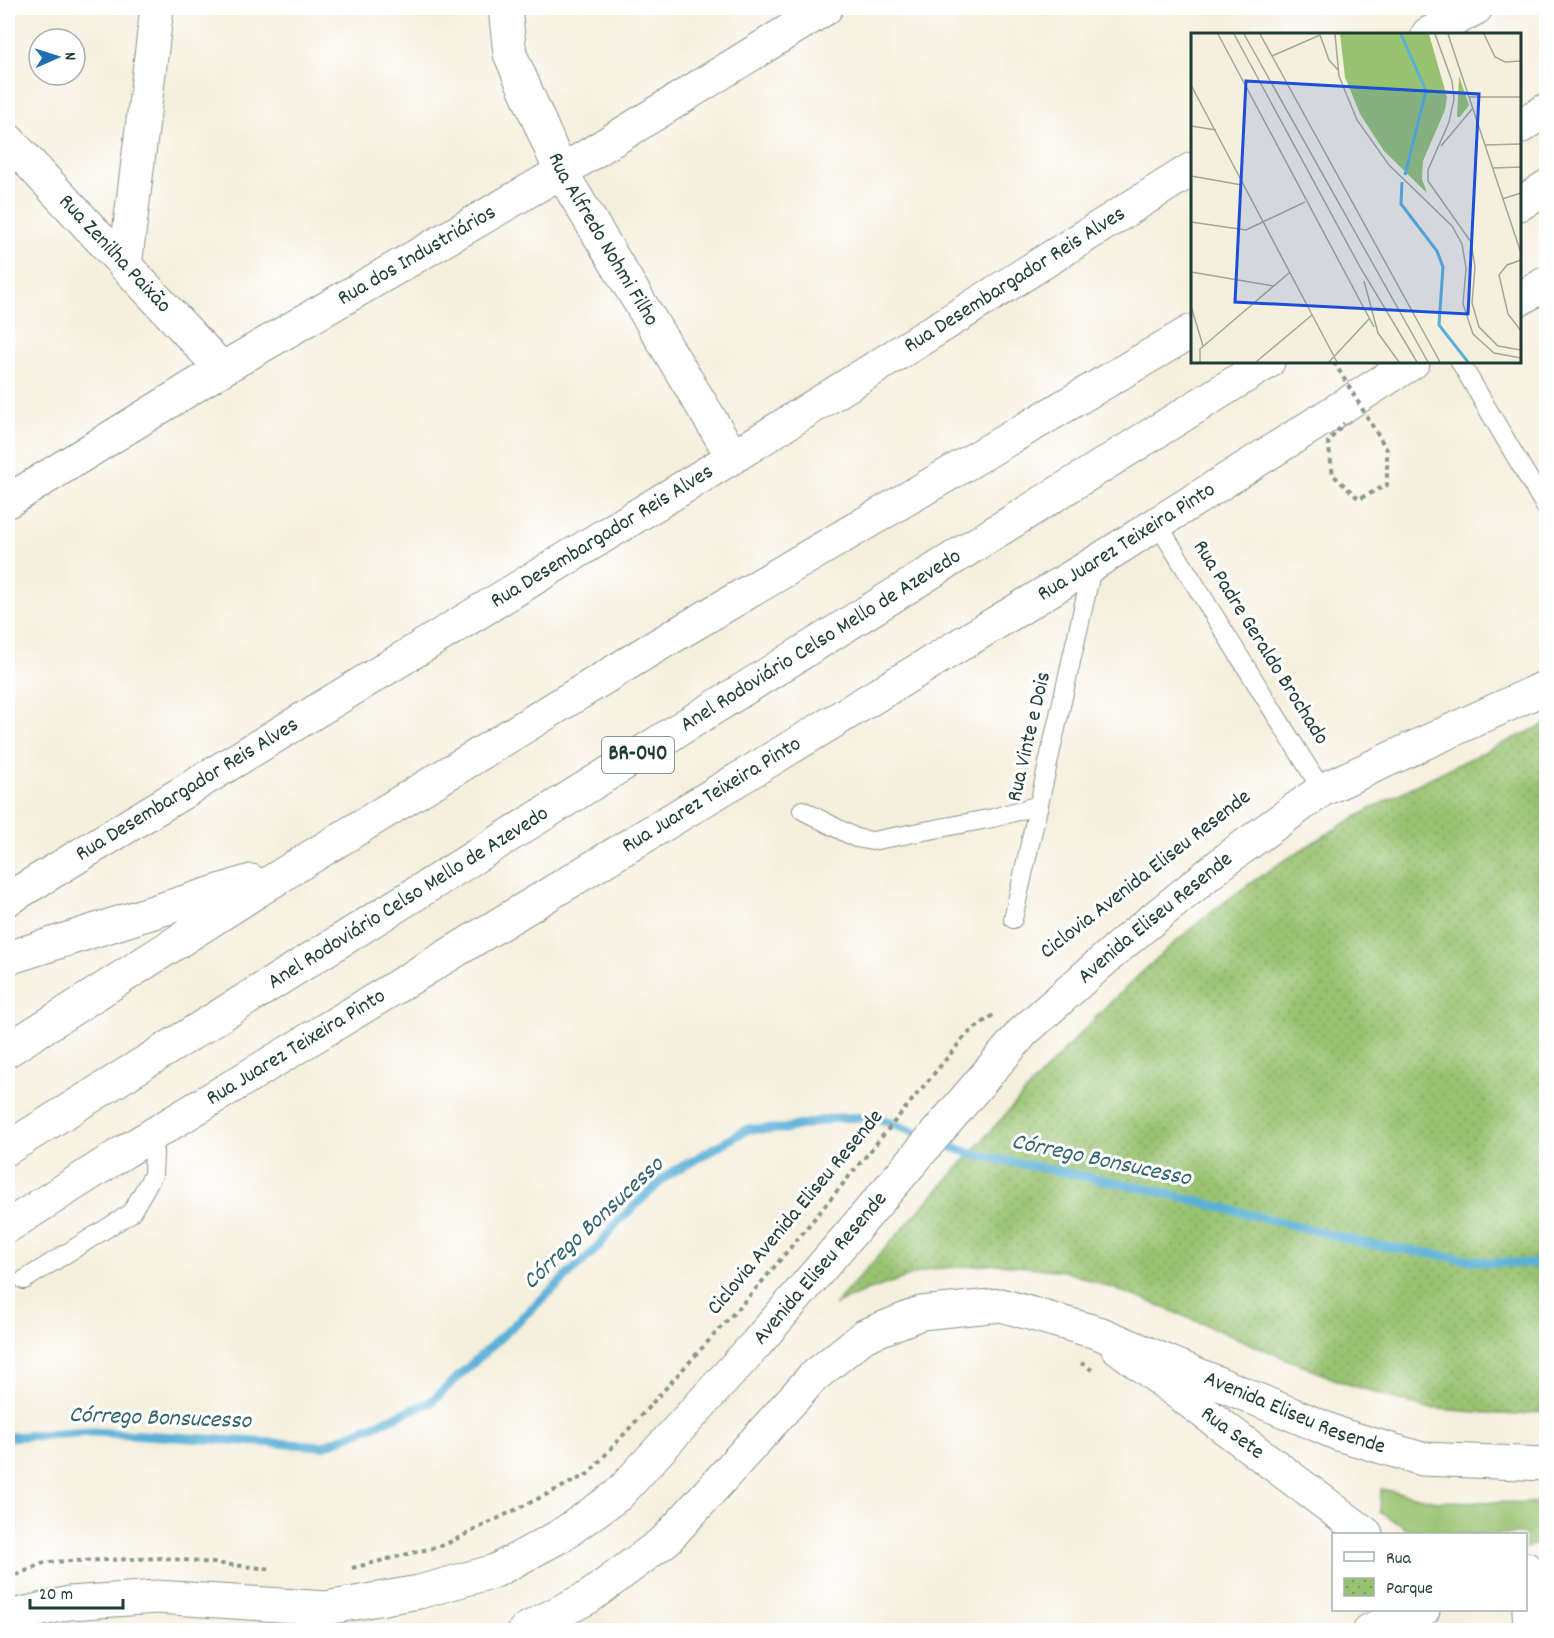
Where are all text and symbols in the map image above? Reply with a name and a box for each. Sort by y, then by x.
north arrow [27,27,87,87]
inset map [1191,33,1521,363]
text: N [58,52,81,61]
street label: Rua Alfredo Nohmi Filho [539,148,666,332]
street label: Rua Zenilha Paixão [51,187,178,321]
street label: Rua dos Industriários [332,197,502,314]
street label: Rua Desembargador Reis Alves [898,199,1132,361]
street label: Rua Desembargador Reis Alves [485,457,720,617]
street label: Rua Juarez Teixeira Pinto [1032,475,1222,610]
street label: Rua Padre Geraldo Brochado [1184,535,1336,751]
street label: Anel Rodoviário Celso Mello de Azevedo [674,542,967,740]
street label: Rua Vinte e Dois [1000,669,1060,805]
street label: Rua Desembargador Reis Alves [70,710,305,870]
street label: Rua Juarez Teixeira Pinto [616,729,807,862]
road number: BR-040 [602,737,674,773]
street label: Ciclovia Avenida Eliseu Resende [1035,784,1257,966]
street label: Anel Rodoviário Celso Mello de Azevedo [262,799,555,998]
street label: Avenida Eliseu Resende [1074,846,1238,990]
street label: Rua Juarez Teixeira Pinto [201,981,392,1114]
street label: Ciclovia Avenida Eliseu Resende [702,1105,890,1321]
water label: Córrego Bonsucesso [1008,1125,1195,1197]
water label: Córrego Bonsucesso [516,1149,673,1299]
street label: Avenida Eliseu Resende [748,1187,894,1349]
street label: Avenida Eliseu Resende [1199,1363,1389,1463]
water label: Córrego Bonsucesso [68,1399,253,1439]
street label: Rua Sete [1194,1399,1271,1468]
legend [1332,1533,1527,1611]
text: Rua [1386,1547,1412,1572]
scale bar [30,1572,123,1610]
text: Parque [1386,1577,1433,1602]
text: 20 m [39,1583,73,1608]

